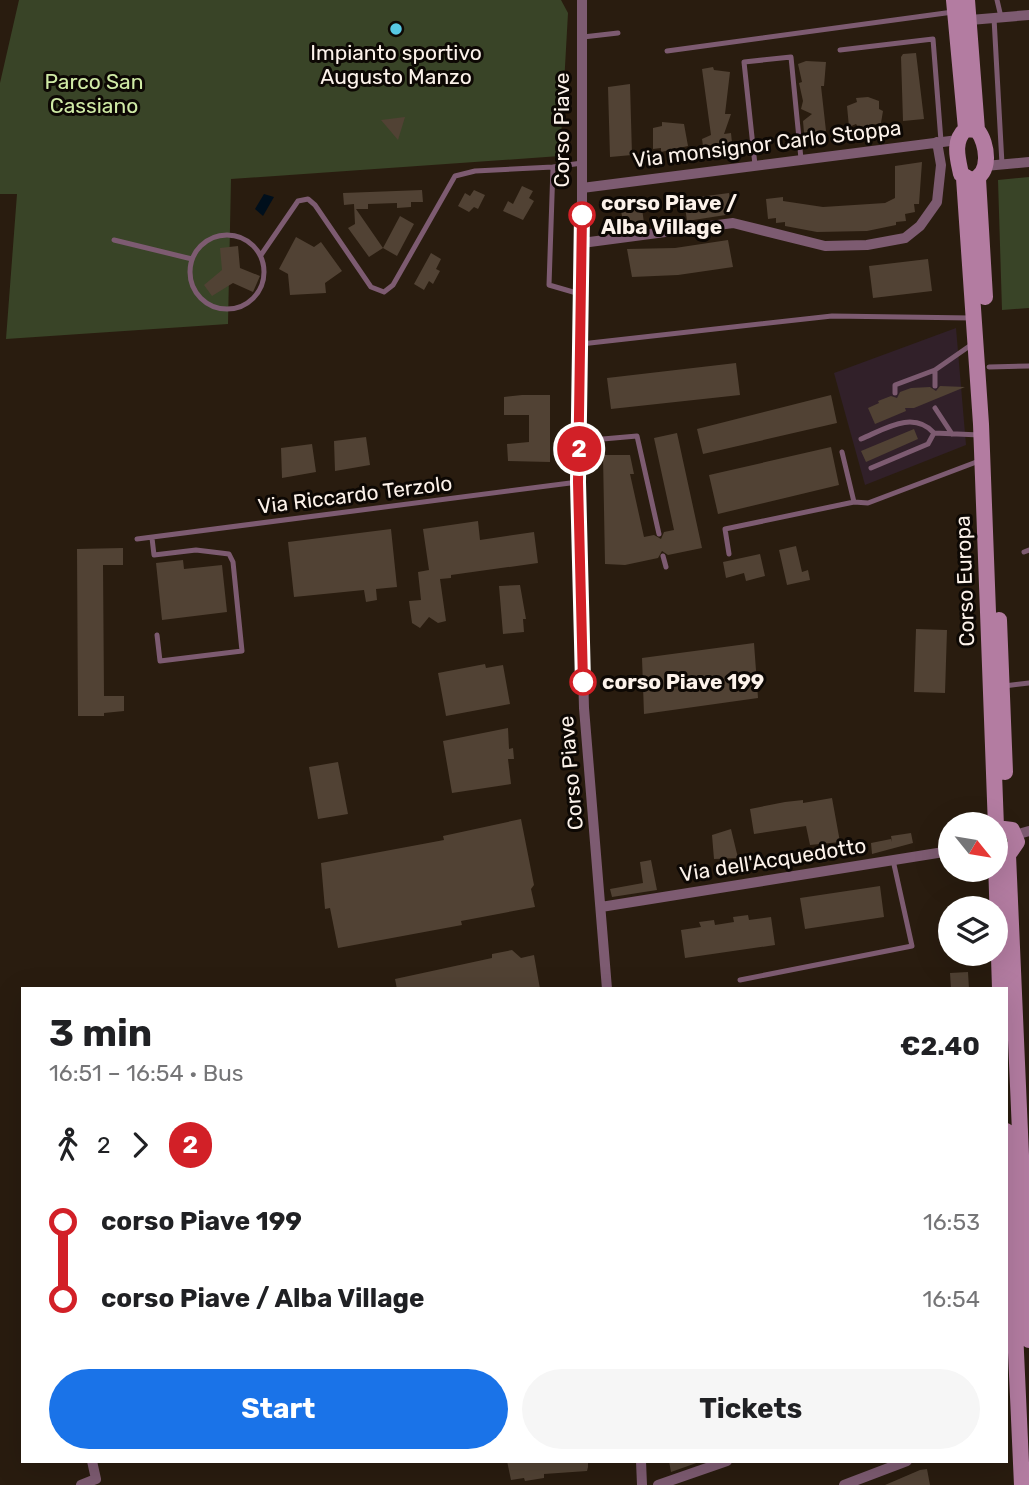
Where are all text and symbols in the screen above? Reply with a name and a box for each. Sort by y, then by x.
marker: Impianto sportivo Augusto Manzo [388,21,404,37]
place label: Impianto sportivo Augusto Manzo [310,40,482,89]
park label: Parco San Cassiano [45,69,143,118]
street label: Corso Piave [549,73,574,187]
street label: Via monsignor Carlo Stoppa [631,115,903,172]
place label: corso Piave / Alba Village [601,190,737,239]
marker: corso Piave / Alba Village [569,202,595,228]
line badge: 2 [556,426,602,472]
text: 2 [571,435,587,463]
street label: Via Riccardo Terzolo [256,470,454,519]
street label: Corso Europa [950,515,979,647]
marker: corso Piave 199 [570,669,596,695]
place label: corso Piave 199 [602,669,764,694]
street label: Corso Piave [553,715,588,831]
north arrow [938,812,1008,882]
map controls [938,812,1008,966]
street label: Via dell'Acquedotto [678,832,868,887]
button: layers [938,896,1008,966]
text: 3 min [49,1010,152,1056]
text: €2.40 [900,1031,980,1062]
text: 16:51 – 16:54 · Bus [49,1059,244,1087]
icon: walk [49,1126,87,1164]
icon: forward [121,1126,159,1164]
text: 2 [97,1131,111,1159]
text: 2 [183,1131,198,1159]
text: corso Piave 199 [101,1206,302,1237]
text: 16:53 [923,1208,980,1236]
text: corso Piave / Alba Village [101,1283,425,1314]
text: 16:54 [922,1285,980,1313]
button: Start [49,1369,508,1449]
button: Tickets [522,1369,980,1449]

